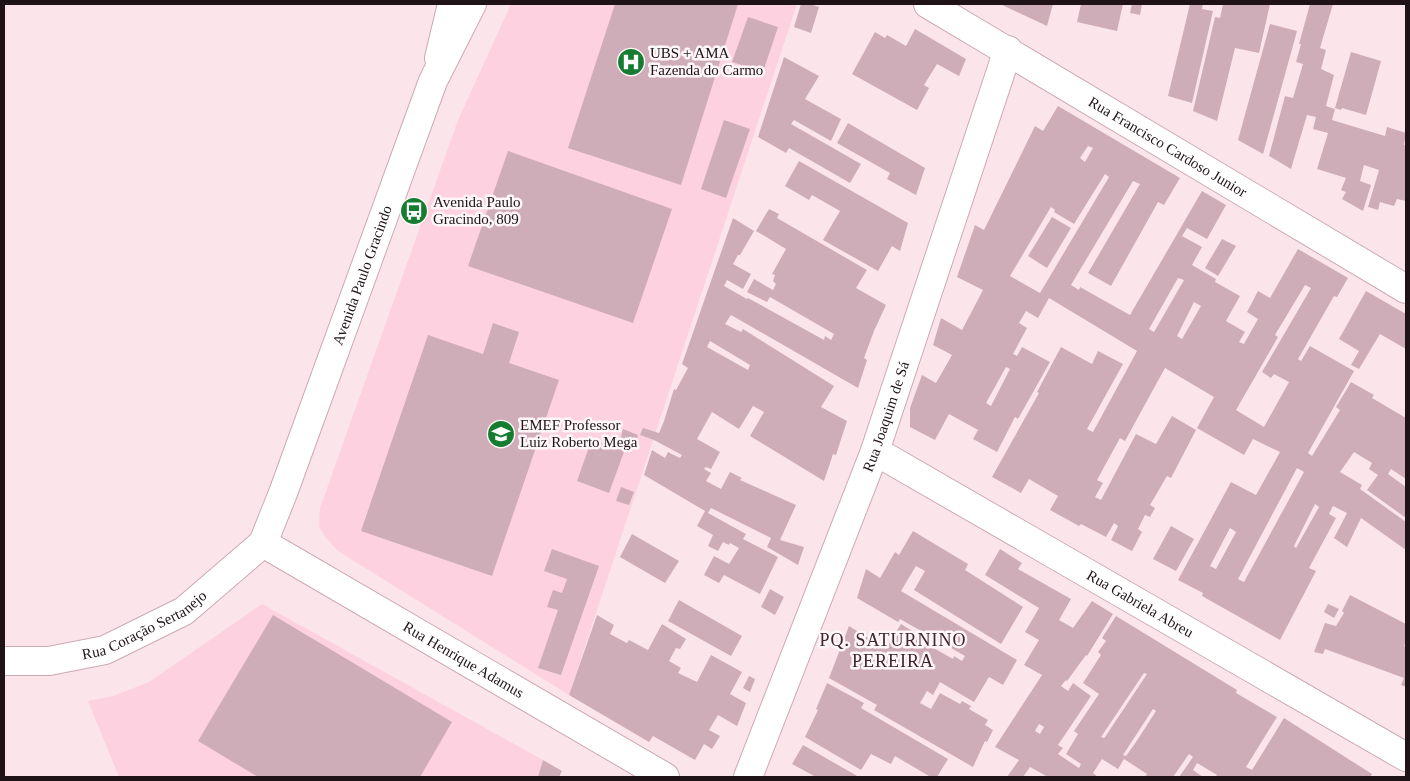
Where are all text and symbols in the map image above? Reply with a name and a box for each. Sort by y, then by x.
place label: UBS + AMA Fazenda do Carmo [650,45,763,78]
hospital icon: UBS + AMA Fazenda do Carmo [616,47,646,77]
street label: Rua Francisco Cardoso Junior [1086,94,1250,200]
place label: Avenida Paulo Gracindo, 809 [433,194,521,227]
bus stop icon: Avenida Paulo Gracindo, 809 [399,196,429,226]
street label: Avenida Paulo Gracindo [330,203,395,347]
street label: Rua Joaquim de Sá [860,359,912,474]
place label: EMEF Professor Luiz Roberto Mega [520,417,638,450]
school or university icon: EMEF Professor Luiz Roberto Mega [486,419,516,449]
street label: Rua Gabriela Abreu [1084,567,1197,641]
street label: Rua Coração Sertanejo [81,587,210,662]
street label: Rua Henrique Adamus [400,618,527,701]
district label: PQ. SATURNINO PEREIRA [819,630,967,671]

